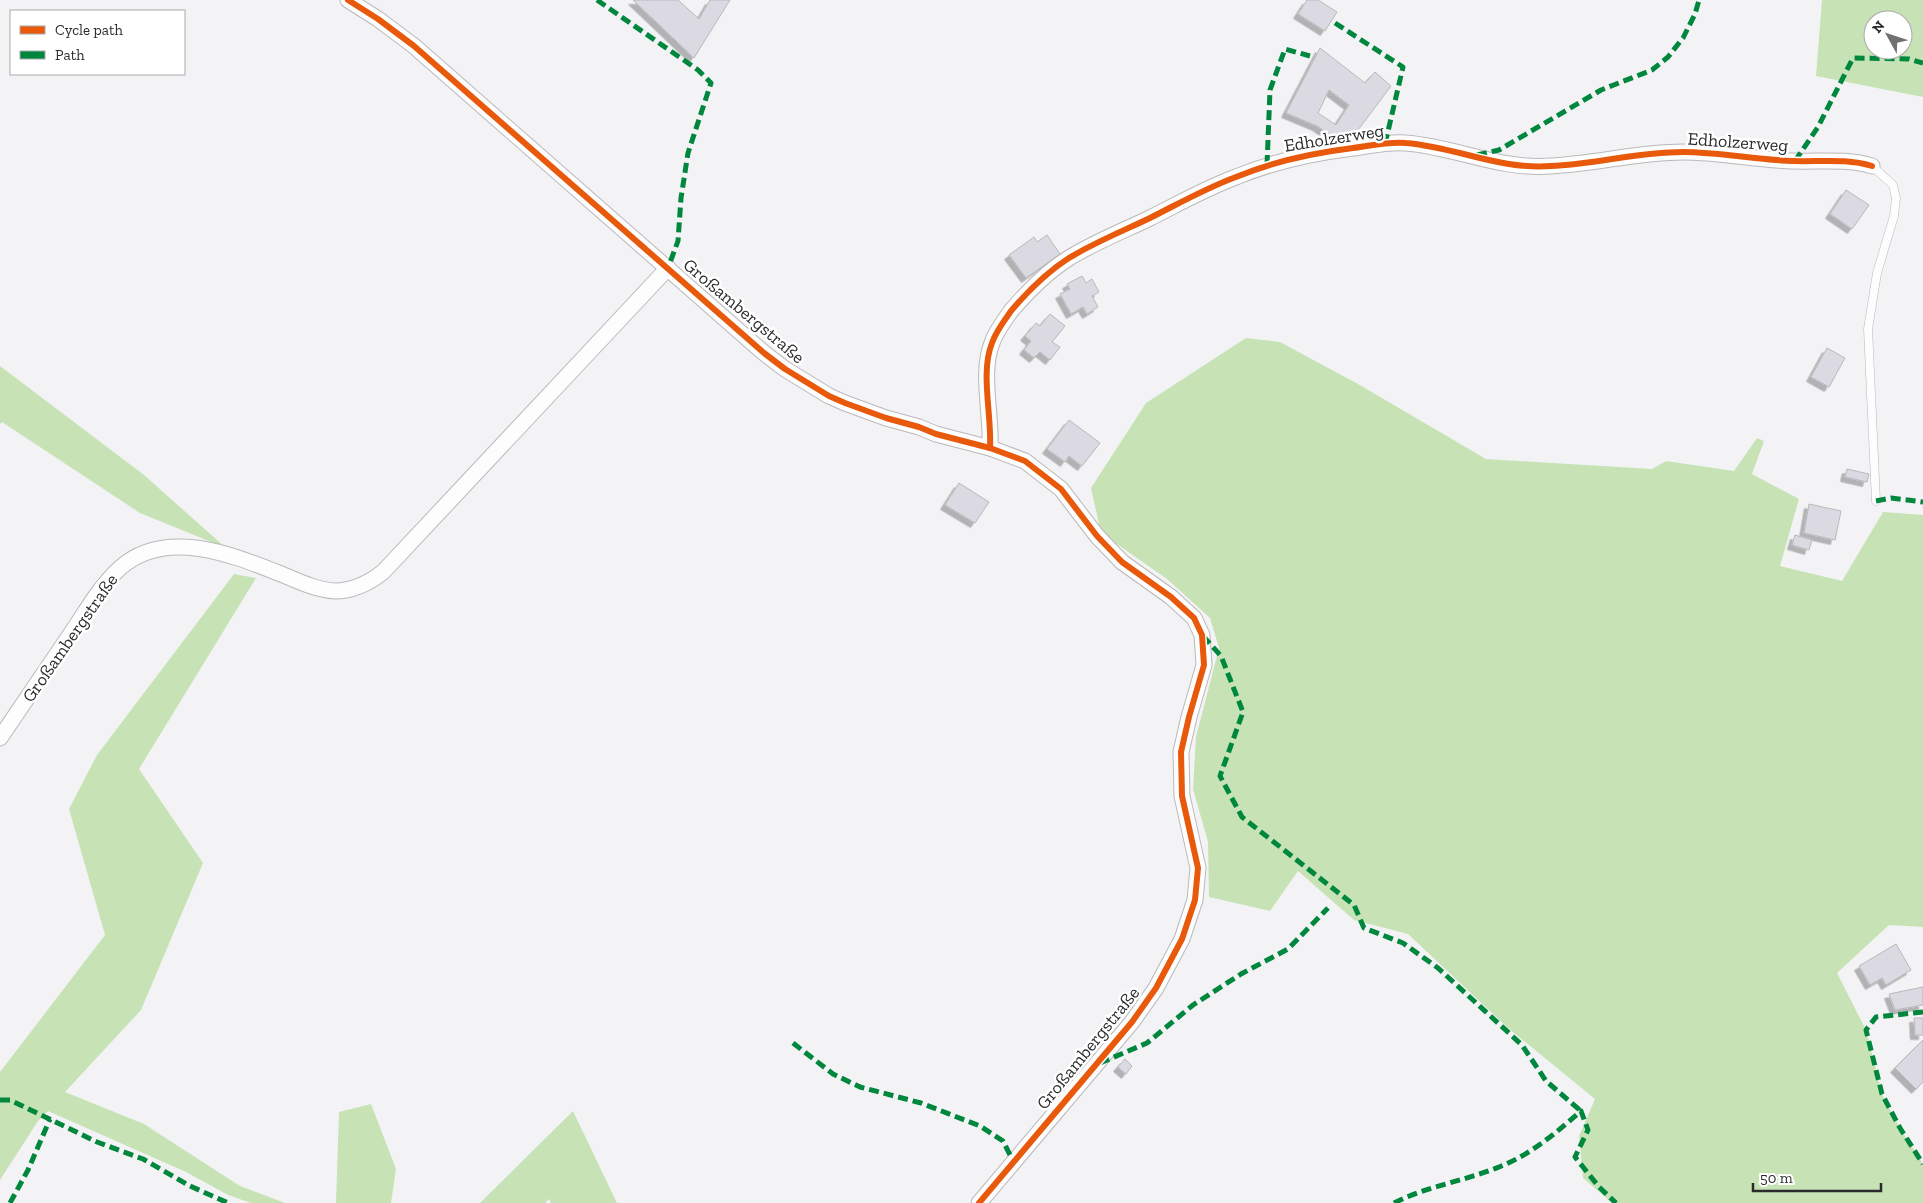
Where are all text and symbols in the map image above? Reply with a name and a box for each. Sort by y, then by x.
legend [10,10,185,75]
north arrow [1863,10,1913,60]
text: N [1868,17,1889,37]
text: Cycle path [55,21,124,39]
text: Path [55,46,85,64]
street label: Edholzerweg [1282,119,1386,157]
street label: Edholzerweg [1687,128,1789,157]
street label: Großambergstraße [679,254,809,368]
street label: Großambergstraße [17,570,123,706]
street label: Großambergstraße [1032,982,1144,1114]
scale bar [1753,1160,1880,1192]
text: 50 m [1760,1169,1793,1187]

